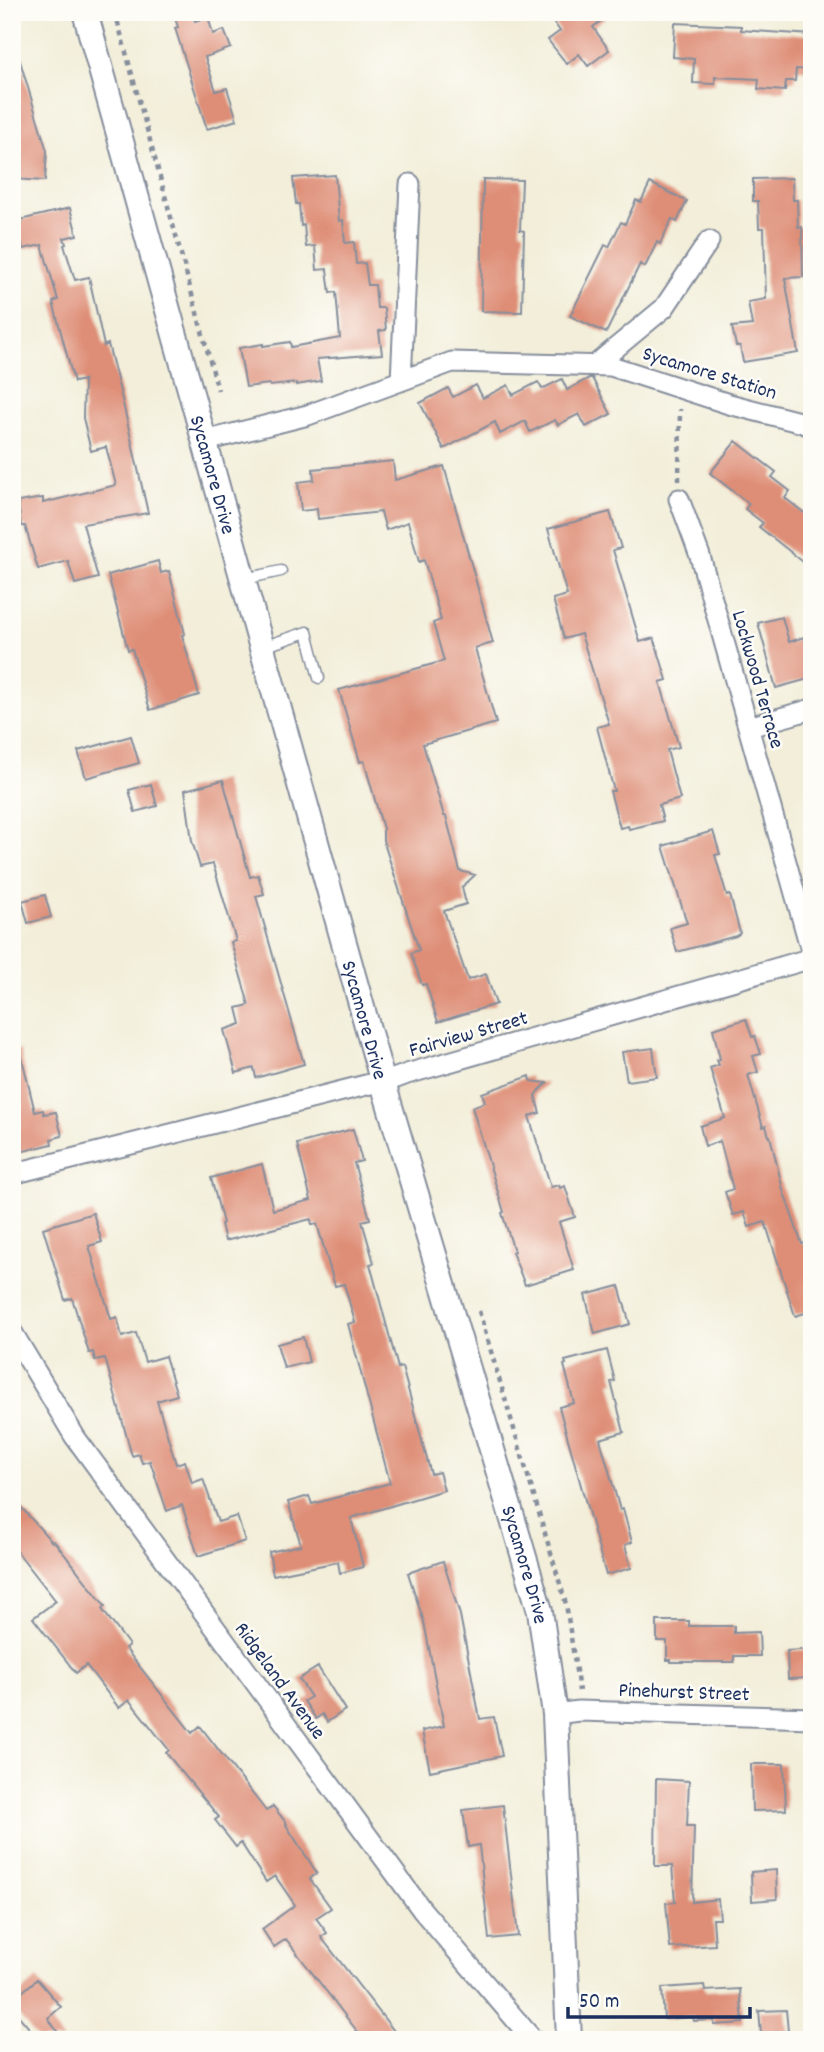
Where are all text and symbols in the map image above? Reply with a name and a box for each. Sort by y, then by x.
street label: Sycamore Station [638,340,780,410]
street label: Sycamore Drive [180,412,242,538]
street label: Lockwood Terrace [722,607,790,753]
street label: Sycamore Drive [332,958,393,1083]
street label: Fairview Street [406,1005,532,1067]
street label: Sycamore Drive [491,1502,554,1626]
street label: Ridgeland Avenue [226,1617,332,1747]
street label: Pinehurst Street [618,1677,750,1711]
scale bar [568,1975,750,2019]
text: 50 m [579,1988,619,2018]

